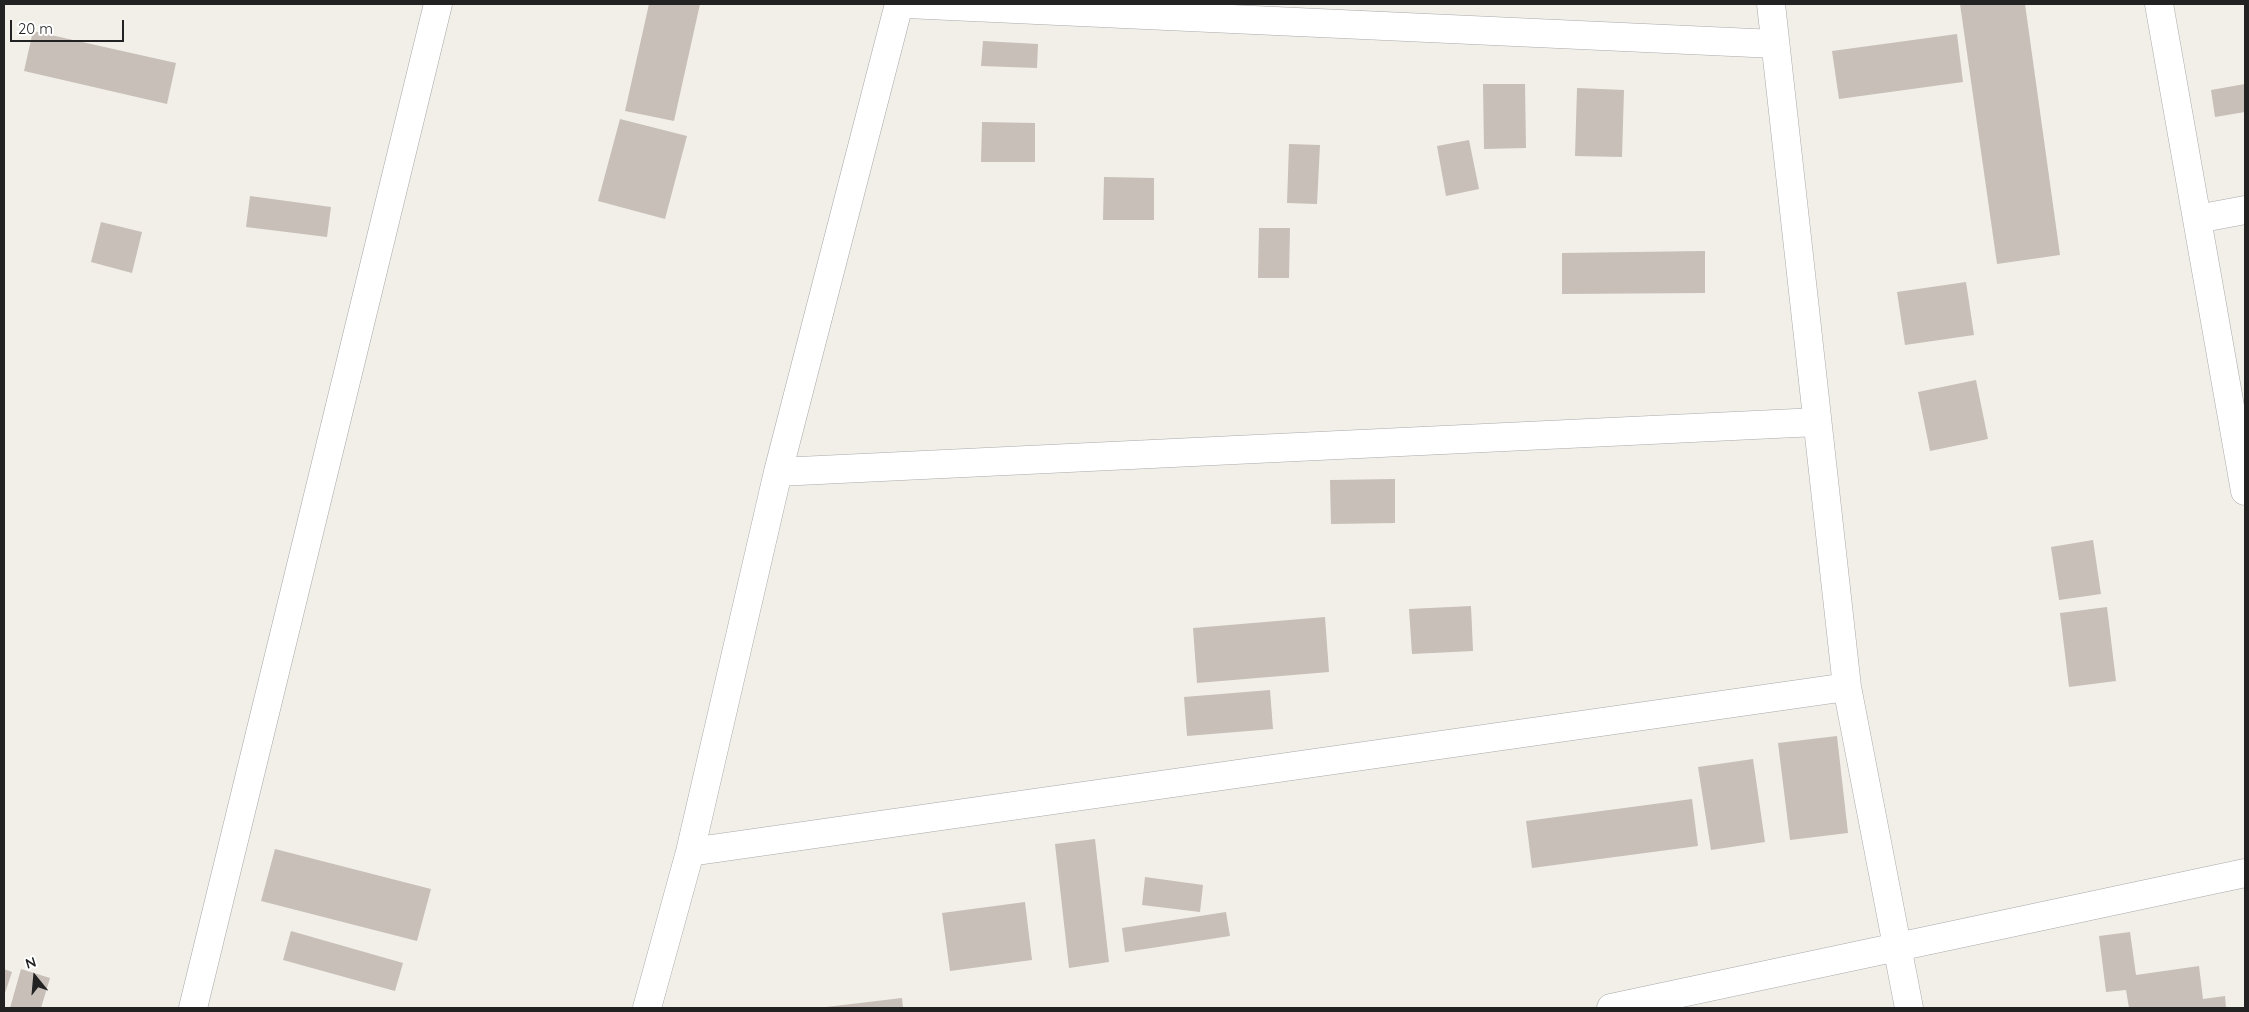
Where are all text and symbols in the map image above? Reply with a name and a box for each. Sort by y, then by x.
scale bar [12,10,126,42]
text: 20 m [18,19,53,38]
north arrow [10,952,60,1002]
text: N [23,953,38,973]

